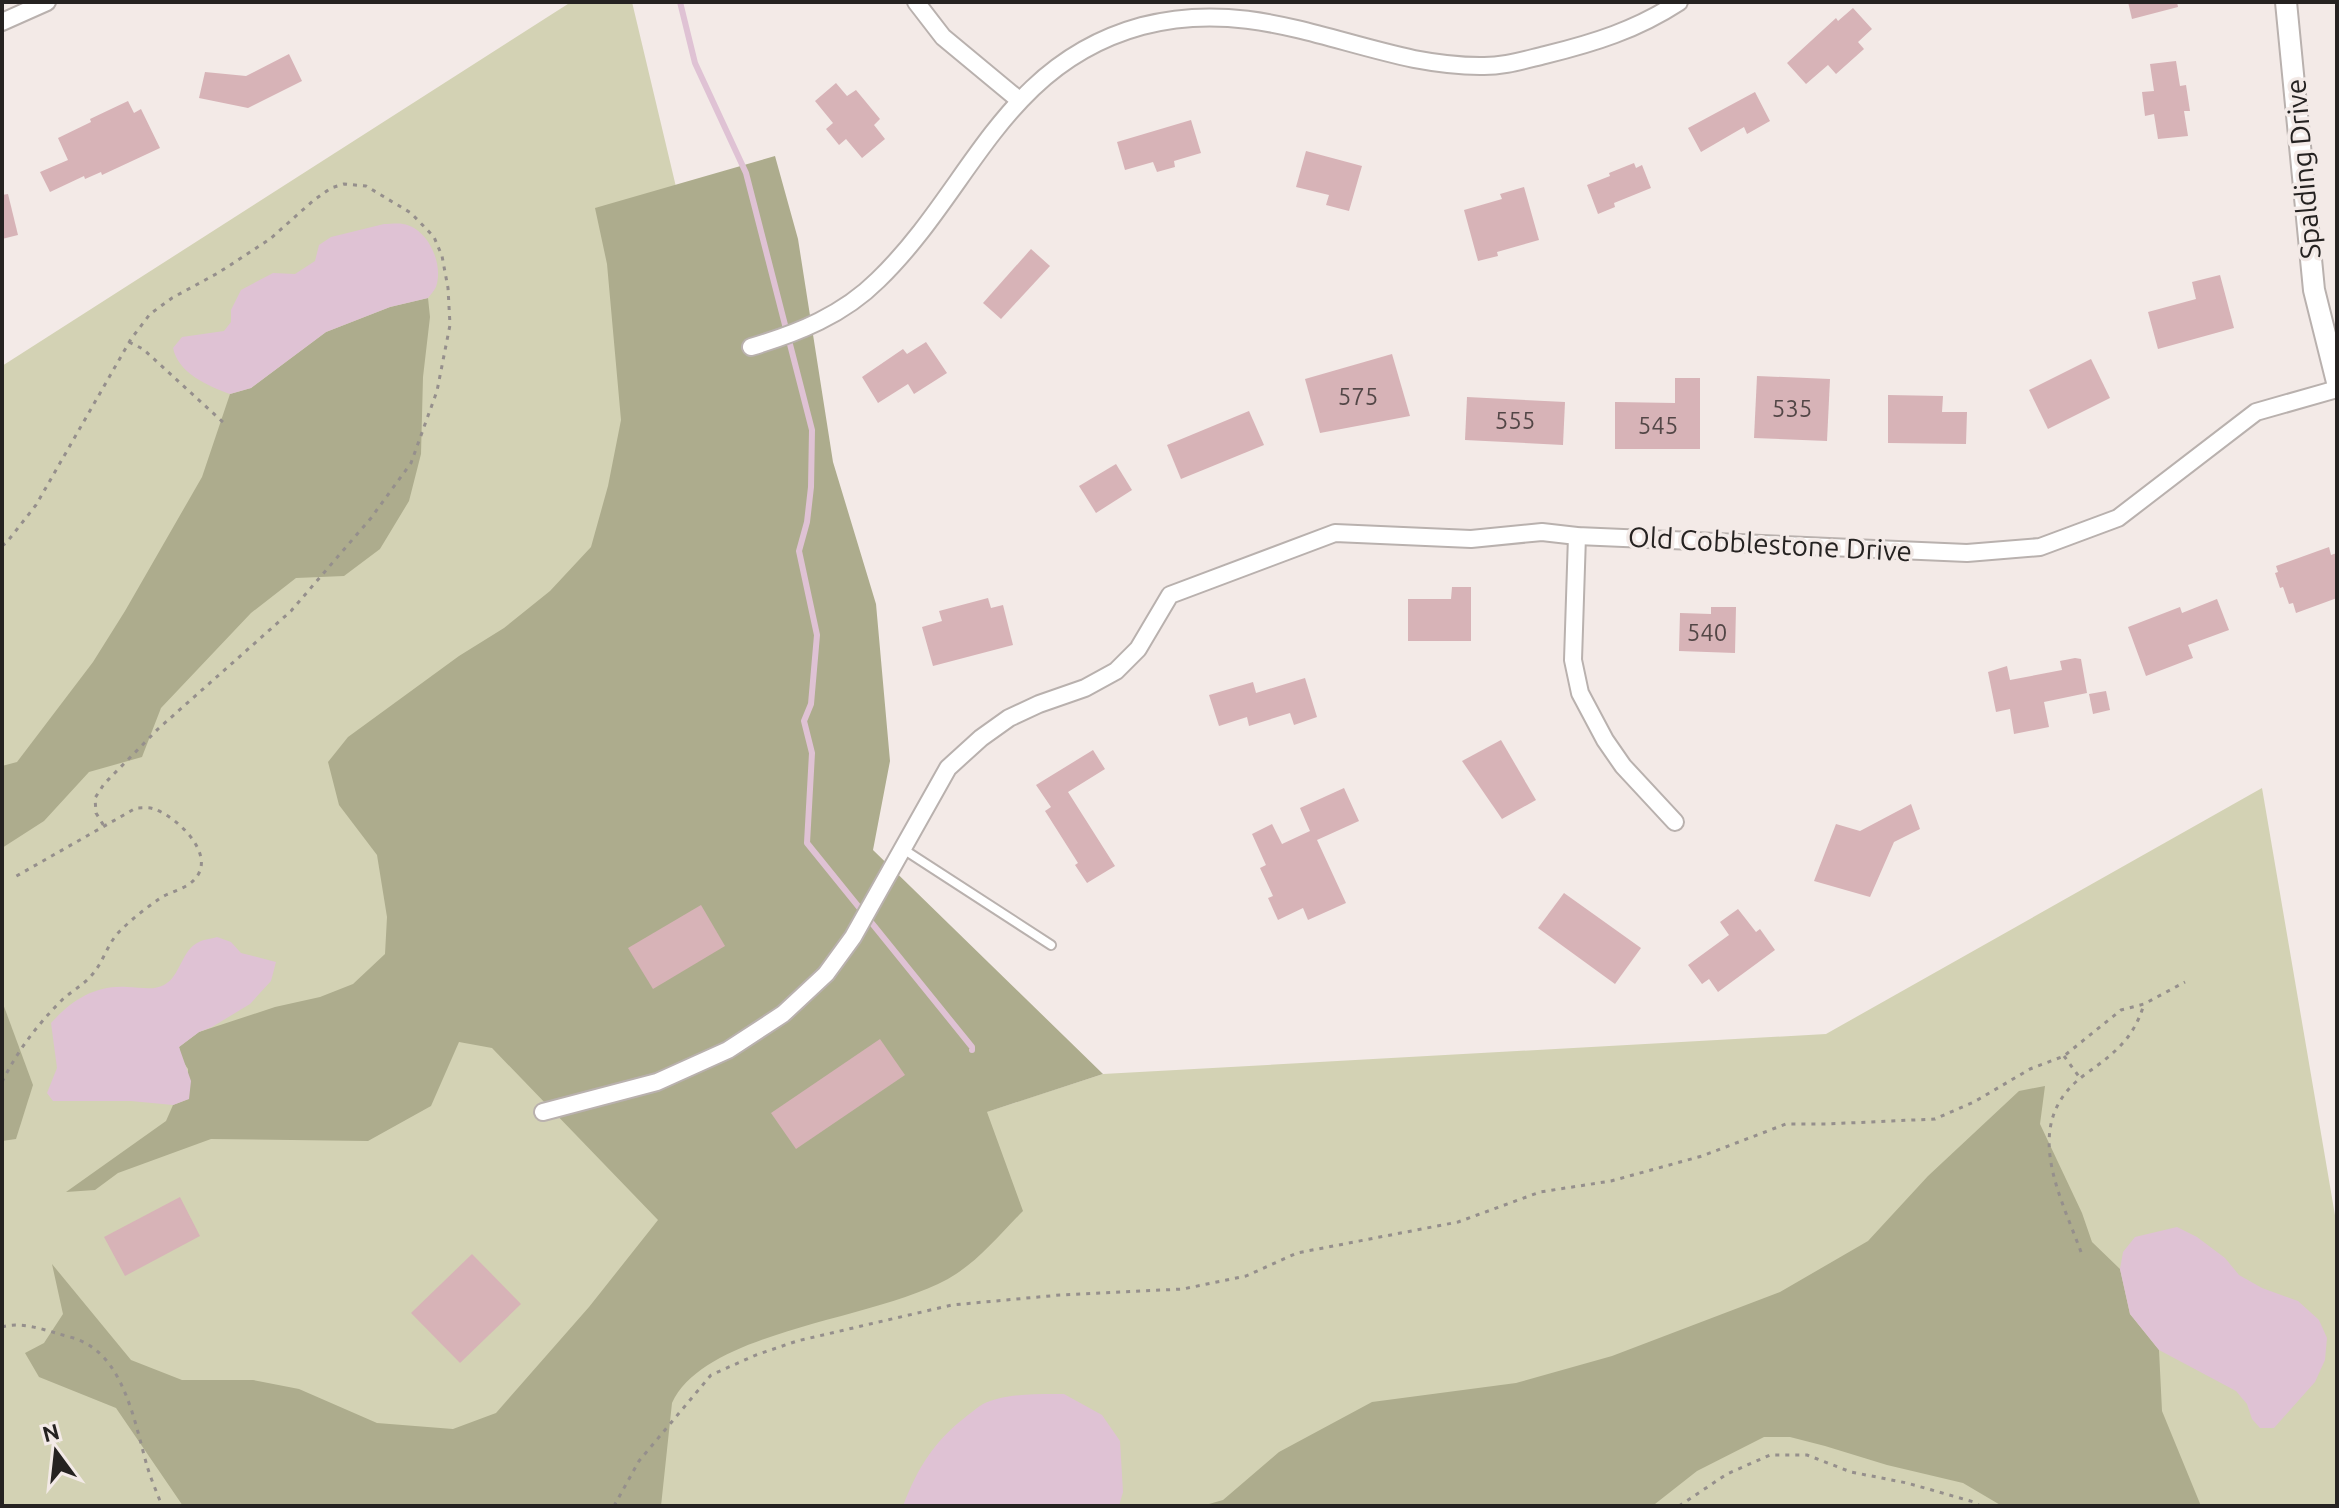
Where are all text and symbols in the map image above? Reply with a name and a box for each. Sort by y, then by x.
street label: Spalding Drive [2279,78,2326,260]
house number: 575 [1338,383,1378,410]
house number: 535 [1772,395,1812,422]
house number: 555 [1495,407,1535,434]
house number: 545 [1638,412,1678,439]
street label: Old Cobblestone Drive [1627,521,1913,566]
house number: 540 [1687,619,1727,646]
north arrow [16,1412,96,1492]
text: N [40,1418,62,1446]

